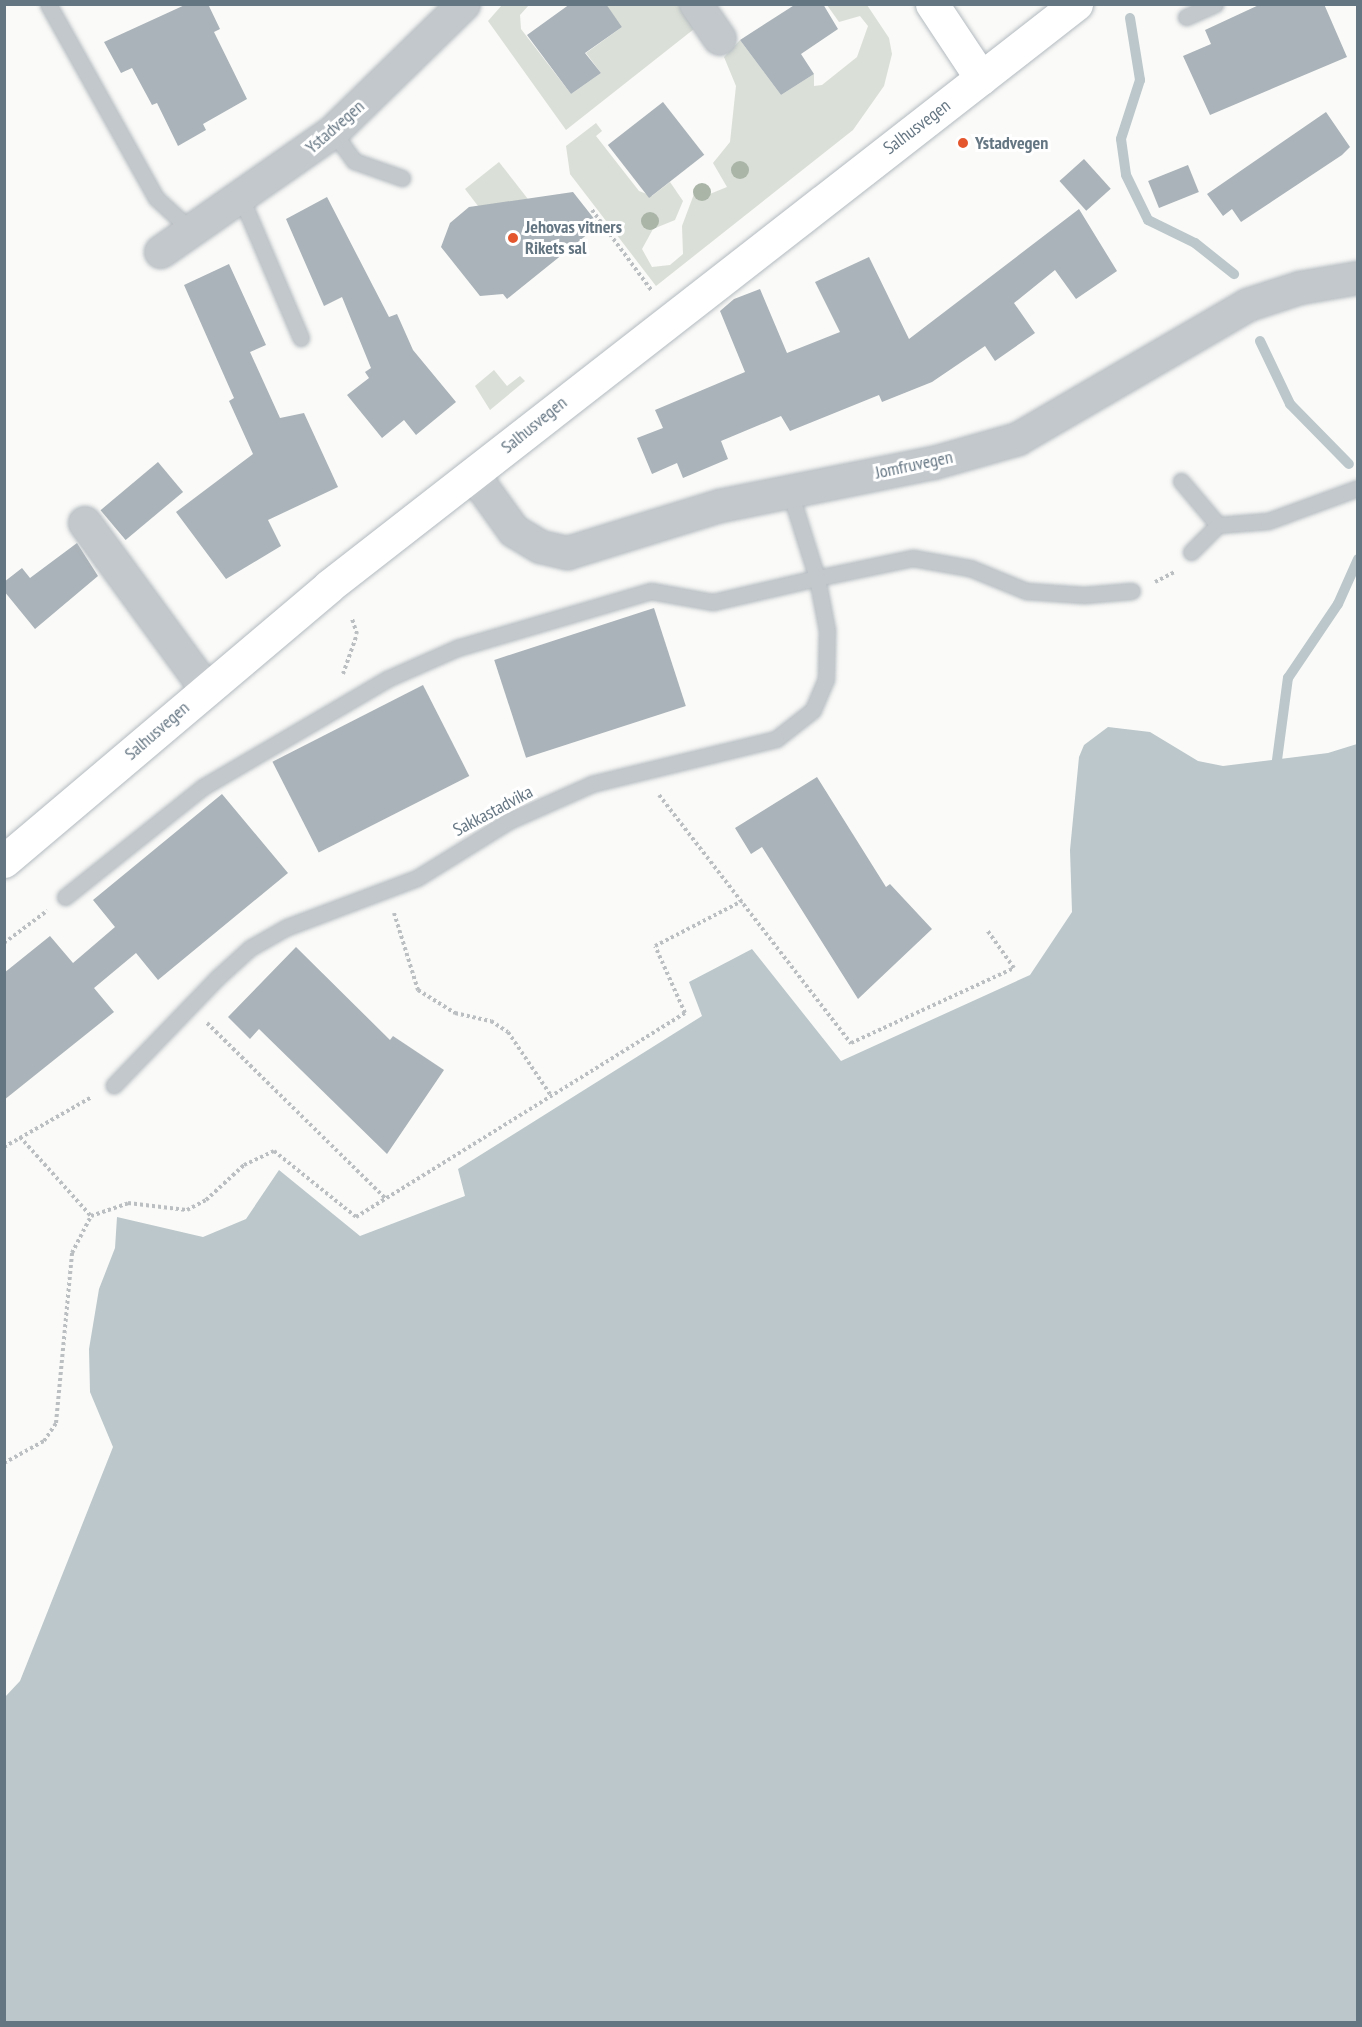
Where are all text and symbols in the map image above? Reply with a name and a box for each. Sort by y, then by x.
street label: Salhusvegen [879,95,955,159]
street label: Ystadvegen [301,96,369,158]
place label: Ystadvegen [975,132,1048,154]
marker: Ystadvegen [956,136,970,150]
place label: Jehovas vitners Rikets sal [525,217,622,260]
marker: Jehovas vitners Rikets sal [506,231,520,245]
street label: Salhusvegen [497,392,571,458]
street label: Jomfruvegen [873,446,955,484]
street label: Salhusvegen [120,697,194,765]
street label: Sakkastadvika [449,781,537,841]

